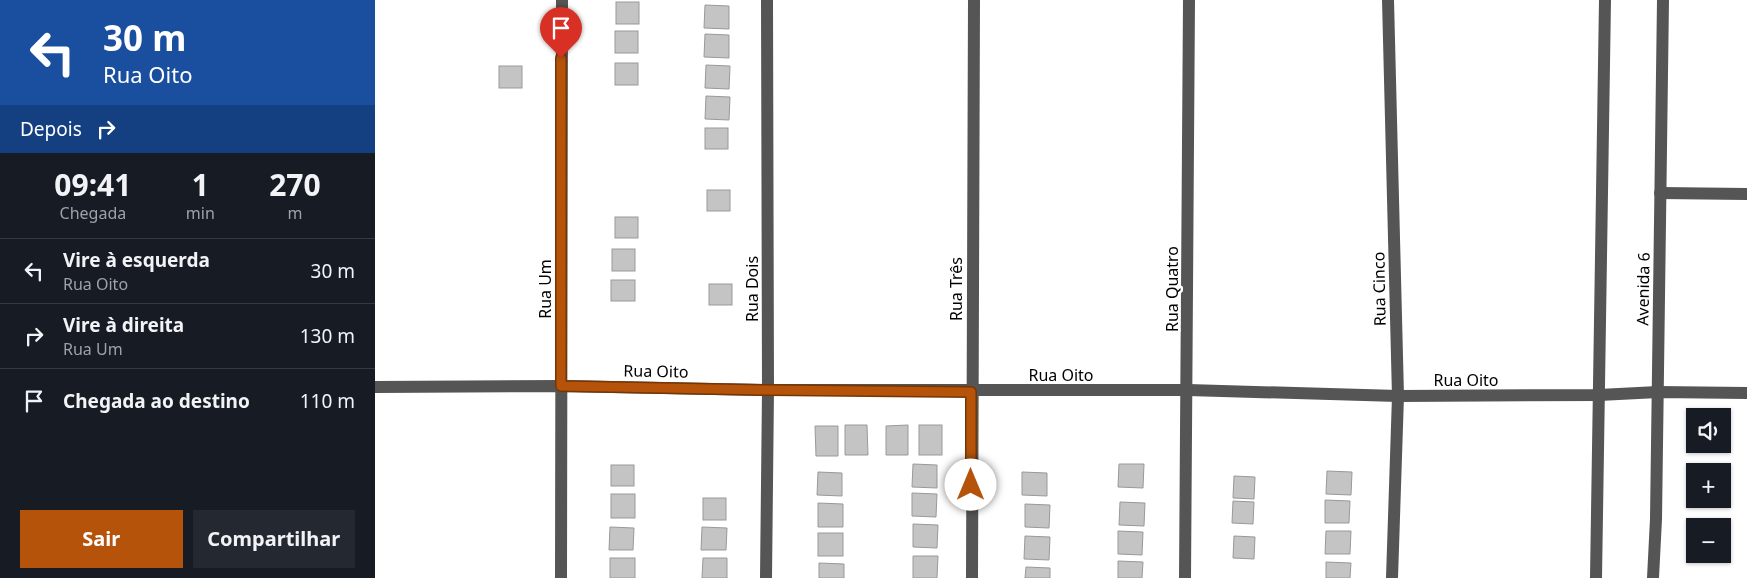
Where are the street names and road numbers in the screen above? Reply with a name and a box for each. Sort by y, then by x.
street label: Rua Quatro [1161,246,1183,332]
street label: Rua Cinco [1367,252,1391,326]
street label: Avenida 6 [1631,252,1655,326]
street label: Rua Dois [741,256,763,322]
street label: Rua Três [945,257,967,321]
street label: Rua Um [534,259,556,319]
street label: Rua Oito [623,359,689,383]
street label: Rua Oito [1028,364,1094,386]
street label: Rua Oito [1433,369,1499,391]

